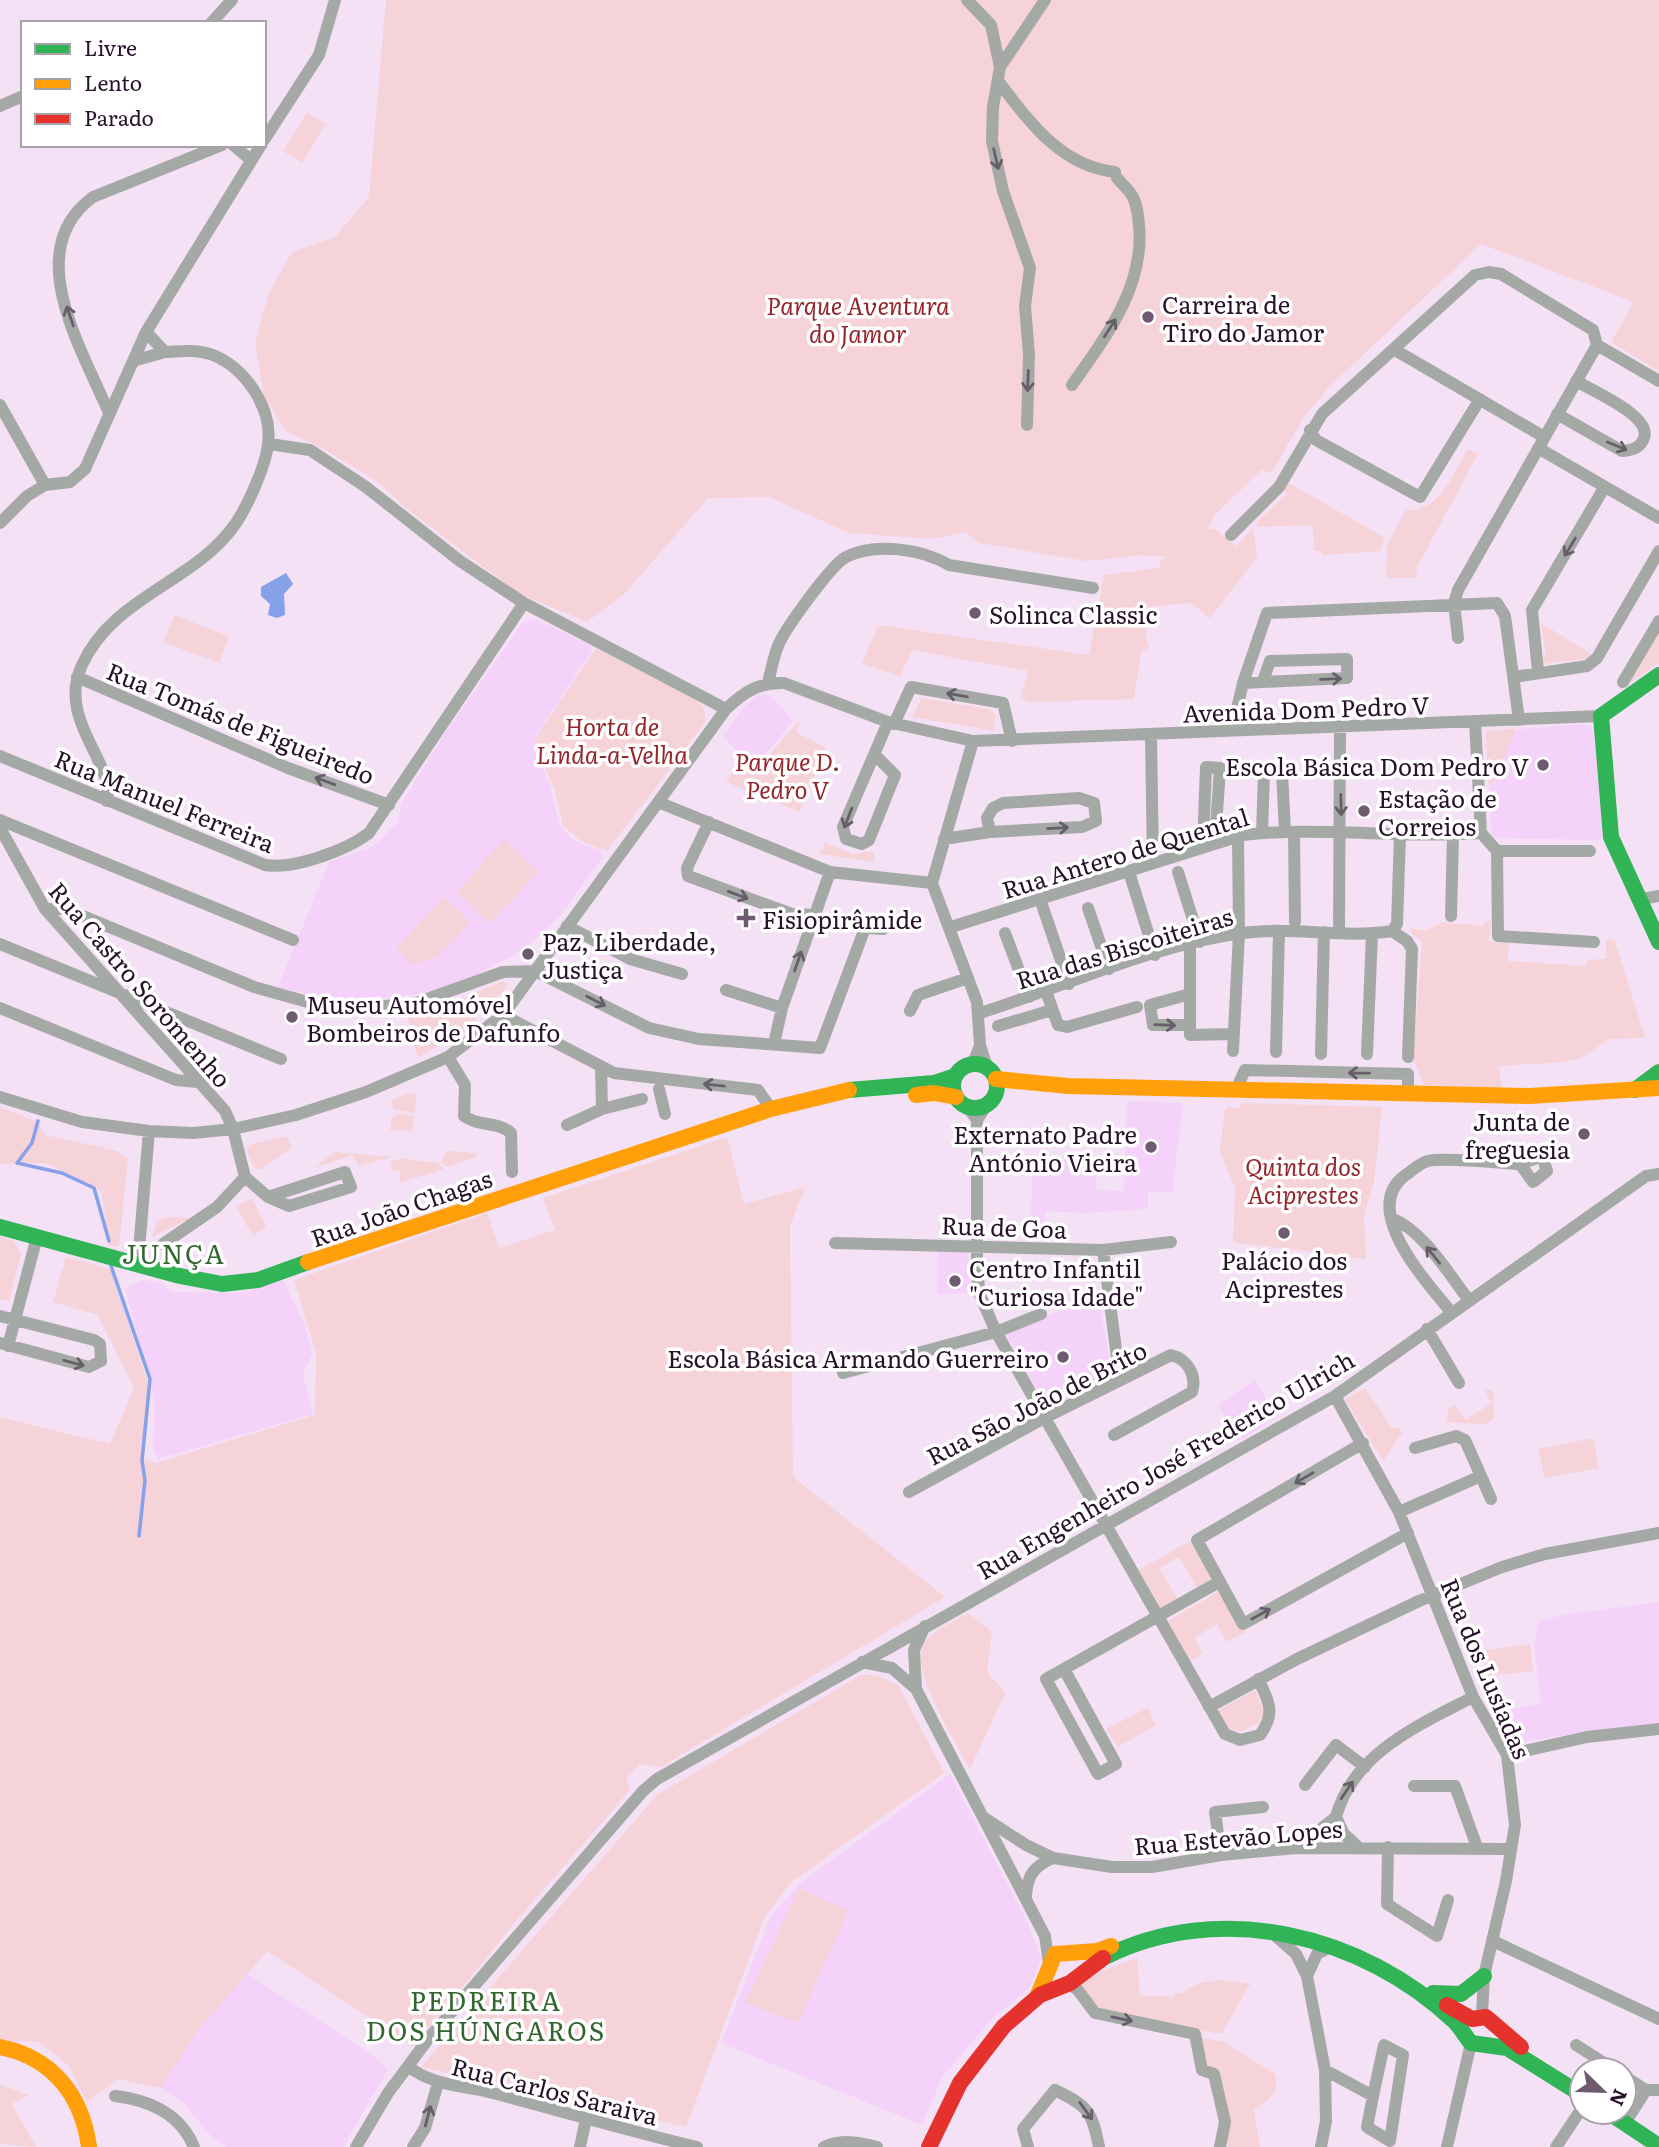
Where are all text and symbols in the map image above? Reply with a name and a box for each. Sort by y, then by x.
legend [21,21,266,147]
text: Livre [84,31,137,62]
text: Lento [84,66,142,97]
text: Parado [84,101,154,132]
one-way arrow [989,147,1003,170]
place label: Carreira de Tiro do Jamor [1162,286,1325,349]
park label: Parque Aventura do Jamor [766,287,950,350]
one-way arrow [63,305,75,327]
marker: Carreira de Tiro do Jamor [1140,309,1156,325]
one-way arrow [1103,319,1117,339]
one-way arrow [1022,369,1035,392]
one-way arrow [1606,441,1627,454]
one-way arrow [1563,537,1577,557]
place label: Solinca Classic [989,596,1158,631]
marker: Solinca Classic [967,605,983,621]
street label: Rua Tomás de Figueiredo [102,652,380,792]
one-way arrow [1319,672,1342,685]
street label: Avenida Dom Pedro V [1182,686,1430,730]
one-way arrow [946,688,969,701]
park label: Horta de Linda-a-Velha [536,708,688,771]
street label: Rua Manuel Ferreira [50,740,280,860]
park label: Parque D. Pedro V [734,743,840,806]
place label: Escola Básica Dom Pedro V [1225,748,1529,783]
marker: Escola Básica Dom Pedro V [1535,757,1551,773]
one-way arrow [315,774,337,787]
place label: Estação de Correios [1378,780,1497,843]
one-way arrow [1334,793,1348,816]
street label: Rua Antero de Quental [997,798,1253,906]
marker: Estação de Correios [1356,803,1372,819]
one-way arrow [841,807,854,828]
one-way arrow [1046,821,1069,834]
street label: Rua Castro Soromenho [42,873,240,1095]
one-way arrow [726,890,748,903]
street label: Rua das Biscoiteiras [1011,897,1237,997]
place label: Fisiopirâmide [762,901,922,936]
marker: Fisiopirâmide [736,908,756,928]
place label: Paz, Liberdade, Justiça [542,923,716,986]
marker: Paz, Liberdade, Justiça [520,946,536,962]
one-way arrow [793,951,805,973]
place label: Museu Automóvel Bombeiros de Dafunfo [306,986,560,1049]
one-way arrow [585,994,606,1008]
marker: Museu Automóvel Bombeiros de Dafunfo [284,1009,300,1025]
one-way arrow [1153,1018,1176,1031]
one-way arrow [1348,1066,1371,1080]
one-way arrow [703,1078,725,1091]
place label: Junta de freguesia [1465,1103,1570,1166]
place label: Externato Padre António Vieira [953,1116,1137,1179]
marker: Junta de freguesia [1576,1126,1592,1142]
marker: Externato Padre António Vieira [1143,1139,1159,1155]
park label: Quinta dos Aciprestes [1245,1148,1361,1211]
street label: Rua João Chagas [306,1160,496,1254]
street label: Rua de Goa [940,1206,1068,1246]
marker: Palácio dos Aciprestes [1276,1225,1292,1241]
district label: JUNÇA [122,1233,226,1272]
place label: Palácio dos Aciprestes [1221,1242,1347,1305]
one-way arrow [1426,1246,1441,1264]
place label: Centro Infantil "Curiosa Idade" [969,1250,1144,1313]
marker: Centro Infantil "Curiosa Idade" [947,1273,963,1289]
street label: Rua São João de Brito [920,1331,1152,1473]
place label: Escola Básica Armando Guerreiro [667,1340,1049,1375]
street label: Rua Engenheiro José Frederico Ulrich [970,1341,1360,1587]
marker: Escola Básica Armando Guerreiro [1055,1349,1071,1365]
one-way arrow [62,1357,85,1370]
one-way arrow [1295,1471,1315,1485]
street label: Rua dos Lusíadas [1433,1572,1541,1764]
one-way arrow [1250,1607,1271,1621]
one-way arrow [1340,1780,1354,1800]
street label: Rua Estevão Lopes [1132,1809,1344,1863]
district label: PEDREIRA DOS HÚNGAROS [366,1980,606,2049]
one-way arrow [1110,2012,1133,2026]
street label: Rua Carlos Saraiva [448,2047,662,2133]
north arrow [1568,2056,1638,2126]
text: N [1604,2085,1636,2111]
one-way arrow [1078,2102,1093,2121]
one-way arrow [423,2106,436,2128]

